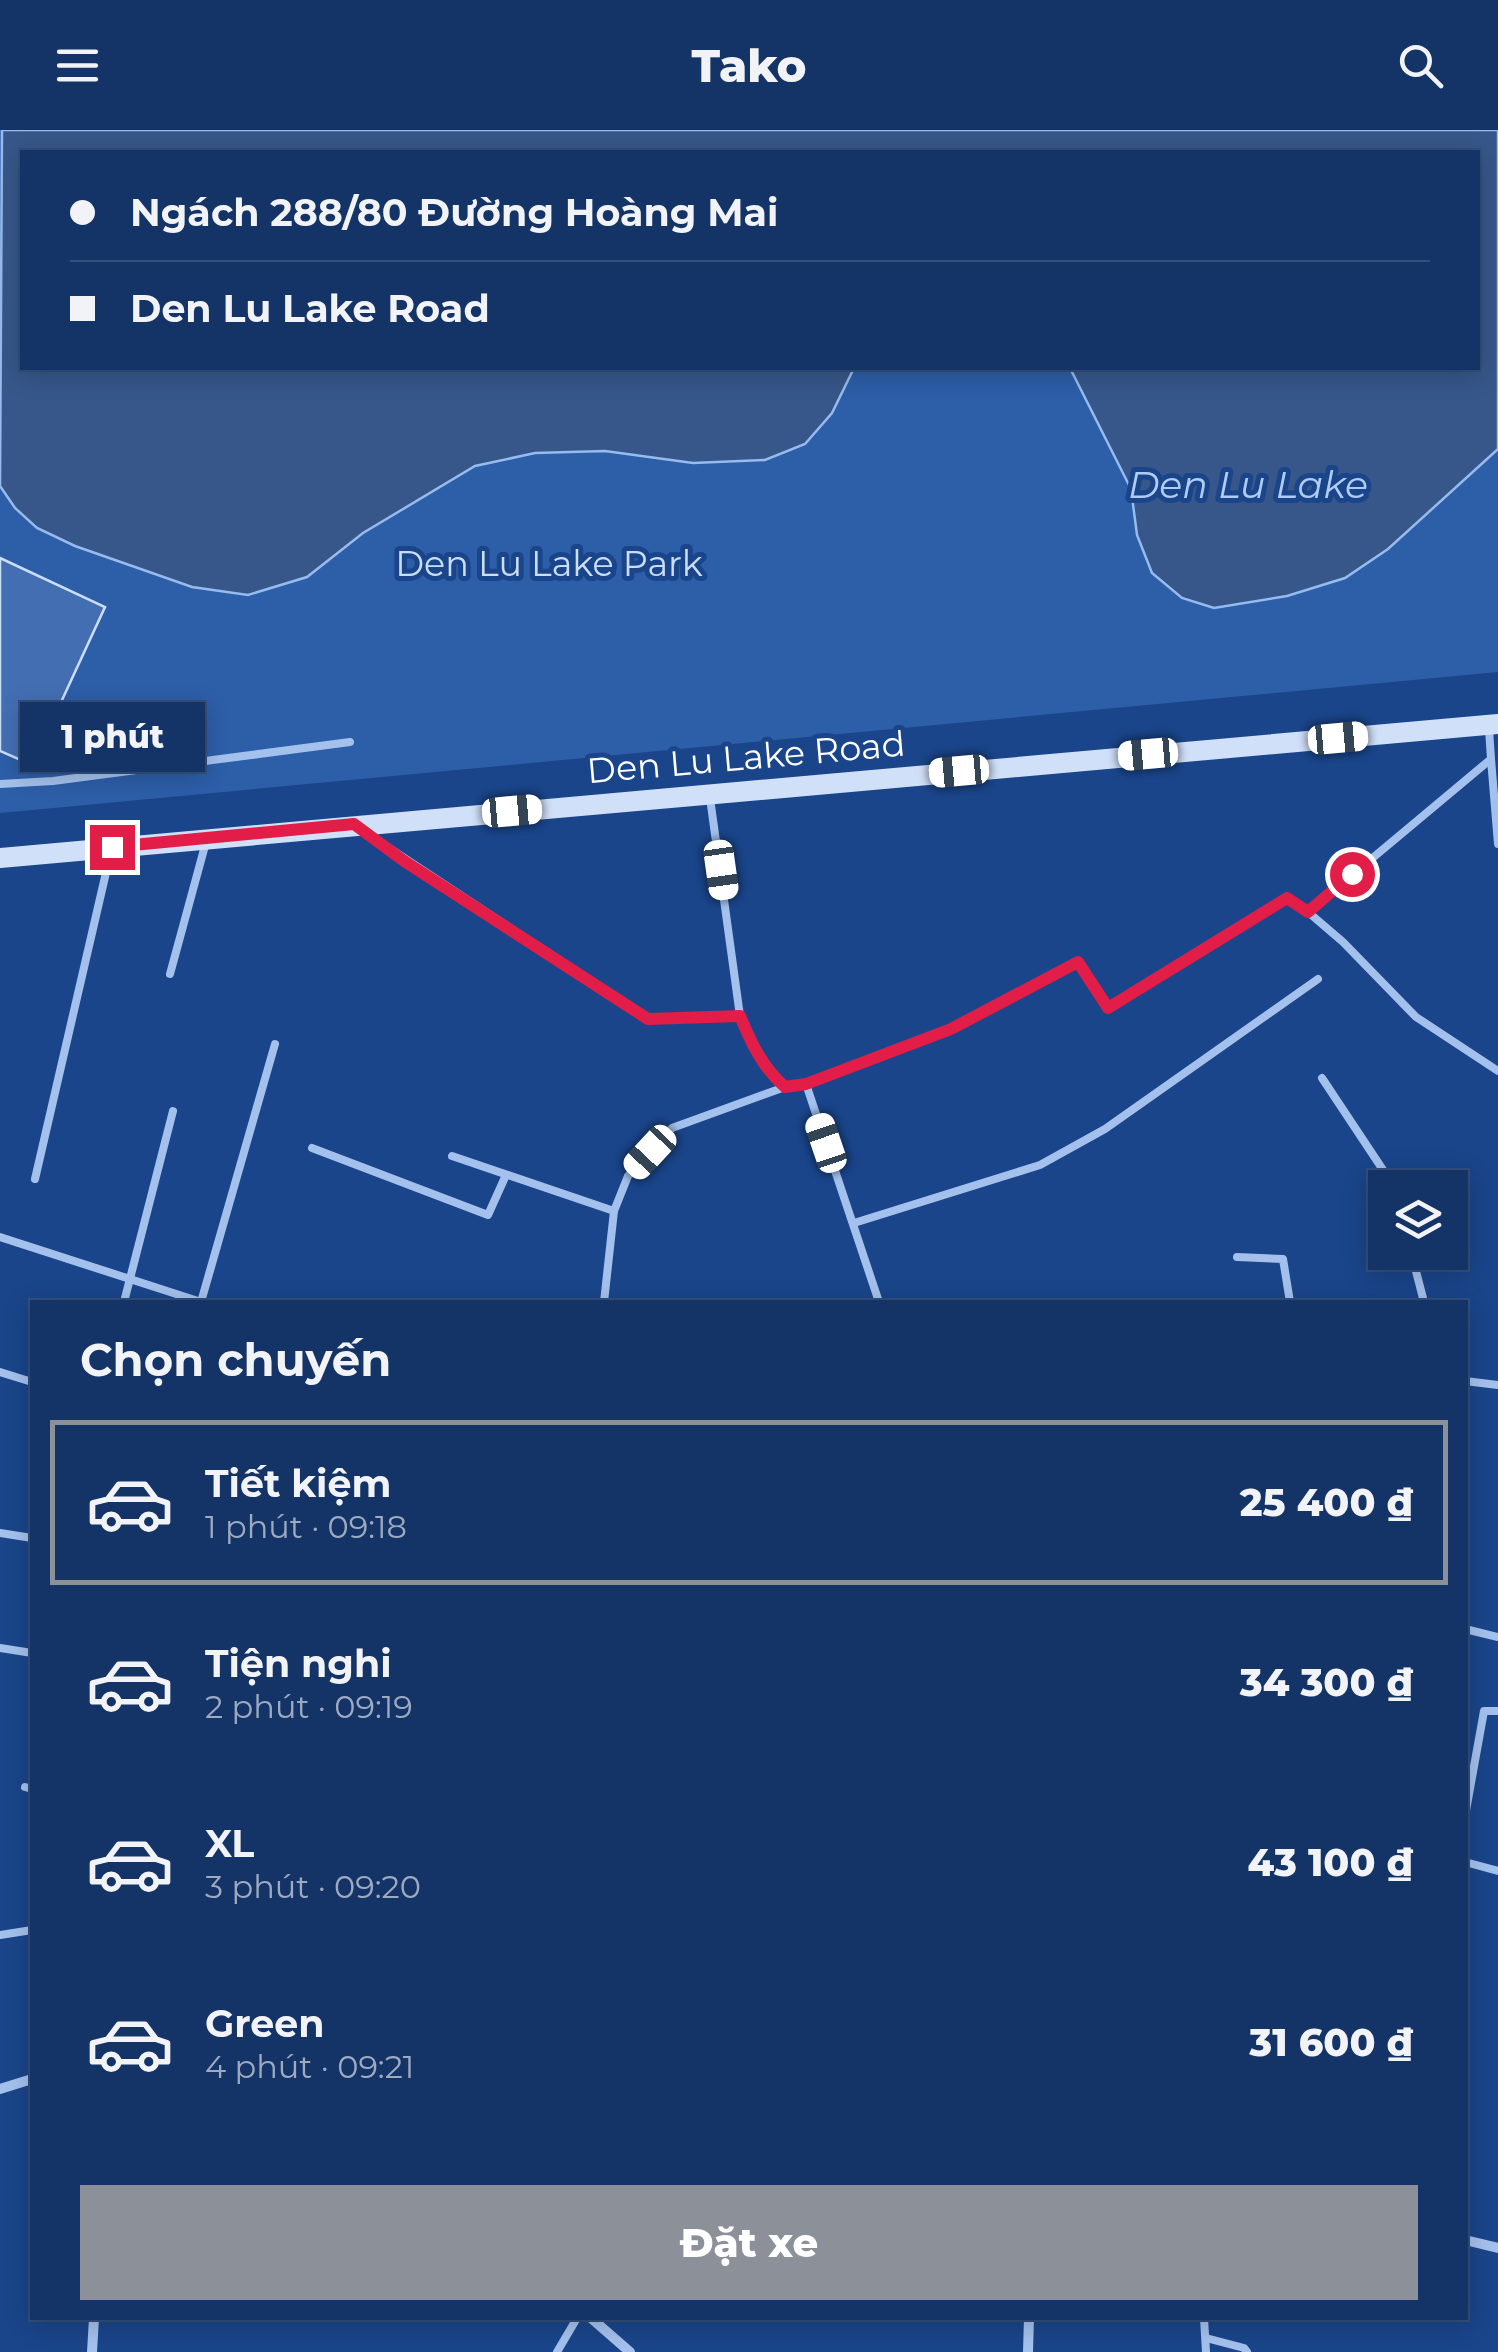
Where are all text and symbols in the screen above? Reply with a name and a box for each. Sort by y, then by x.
icon: menu [50,38,105,93]
text: Tako [691,38,807,93]
icon: search [1393,38,1448,93]
text: Ngách 288/80 Đường Hoàng Mai [130,189,778,236]
text: Den Lu Lake Road [130,285,490,332]
water label: Den Lu Lake [1128,461,1368,508]
park label: Den Lu Lake Park [395,542,703,585]
callout: 1 phút [19,702,204,772]
text: 1 phút [61,717,164,756]
car [1307,720,1369,756]
street label: Den Lu Lake Road [585,722,907,792]
car [1117,736,1179,772]
car [928,753,990,789]
car [481,793,543,829]
route end [90,825,135,870]
car [702,838,740,902]
route start [1330,852,1375,897]
car [802,1110,850,1176]
car [619,1120,681,1184]
map controls [1368,1170,1468,1270]
button: layers [1368,1170,1468,1270]
text: Chọn chuyến [80,1332,391,1387]
icon: car [85,1458,175,1548]
text: Tiết kiệm [205,1460,391,1507]
text: 25 400 ₫ [1240,1479,1413,1526]
text: 1 phút · 09:18 [205,1507,407,1546]
icon: car [85,1638,175,1728]
text: Tiện nghi [205,1640,392,1687]
text: 34 300 ₫ [1240,1659,1413,1706]
text: 2 phút · 09:19 [205,1687,413,1726]
icon: car [85,1818,175,1908]
text: XL [205,1820,254,1867]
text: 43 100 ₫ [1248,1839,1413,1886]
text: 3 phút · 09:20 [205,1867,421,1906]
icon: car [85,1998,175,2088]
text: Green [205,2000,325,2047]
text: 31 600 ₫ [1249,2019,1413,2066]
text: 4 phút · 09:21 [205,2047,414,2086]
button: Đặt xe [80,2185,1418,2300]

